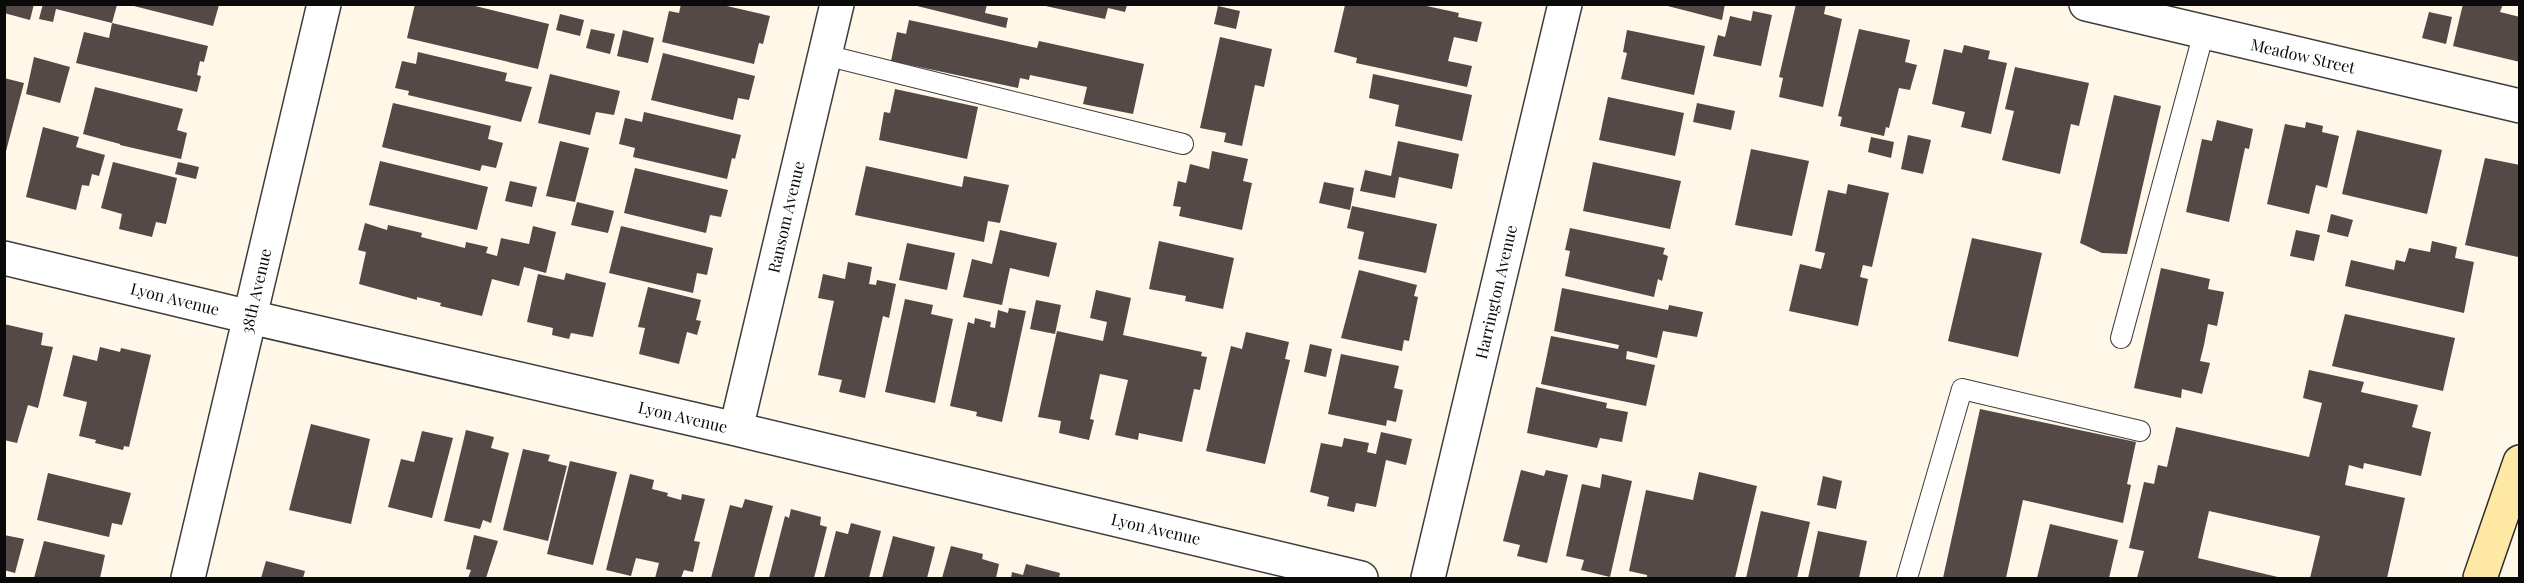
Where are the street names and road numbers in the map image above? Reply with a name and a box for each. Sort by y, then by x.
street label: Meadow Street [2249,33,2358,78]
street label: Ransom Avenue [762,159,809,275]
street label: Harrington Avenue [1470,223,1521,361]
street label: 38th Avenue [236,246,276,336]
street label: Lyon Avenue [128,277,222,320]
street label: Lyon Avenue [636,396,730,437]
street label: Lyon Avenue [1109,508,1203,549]

